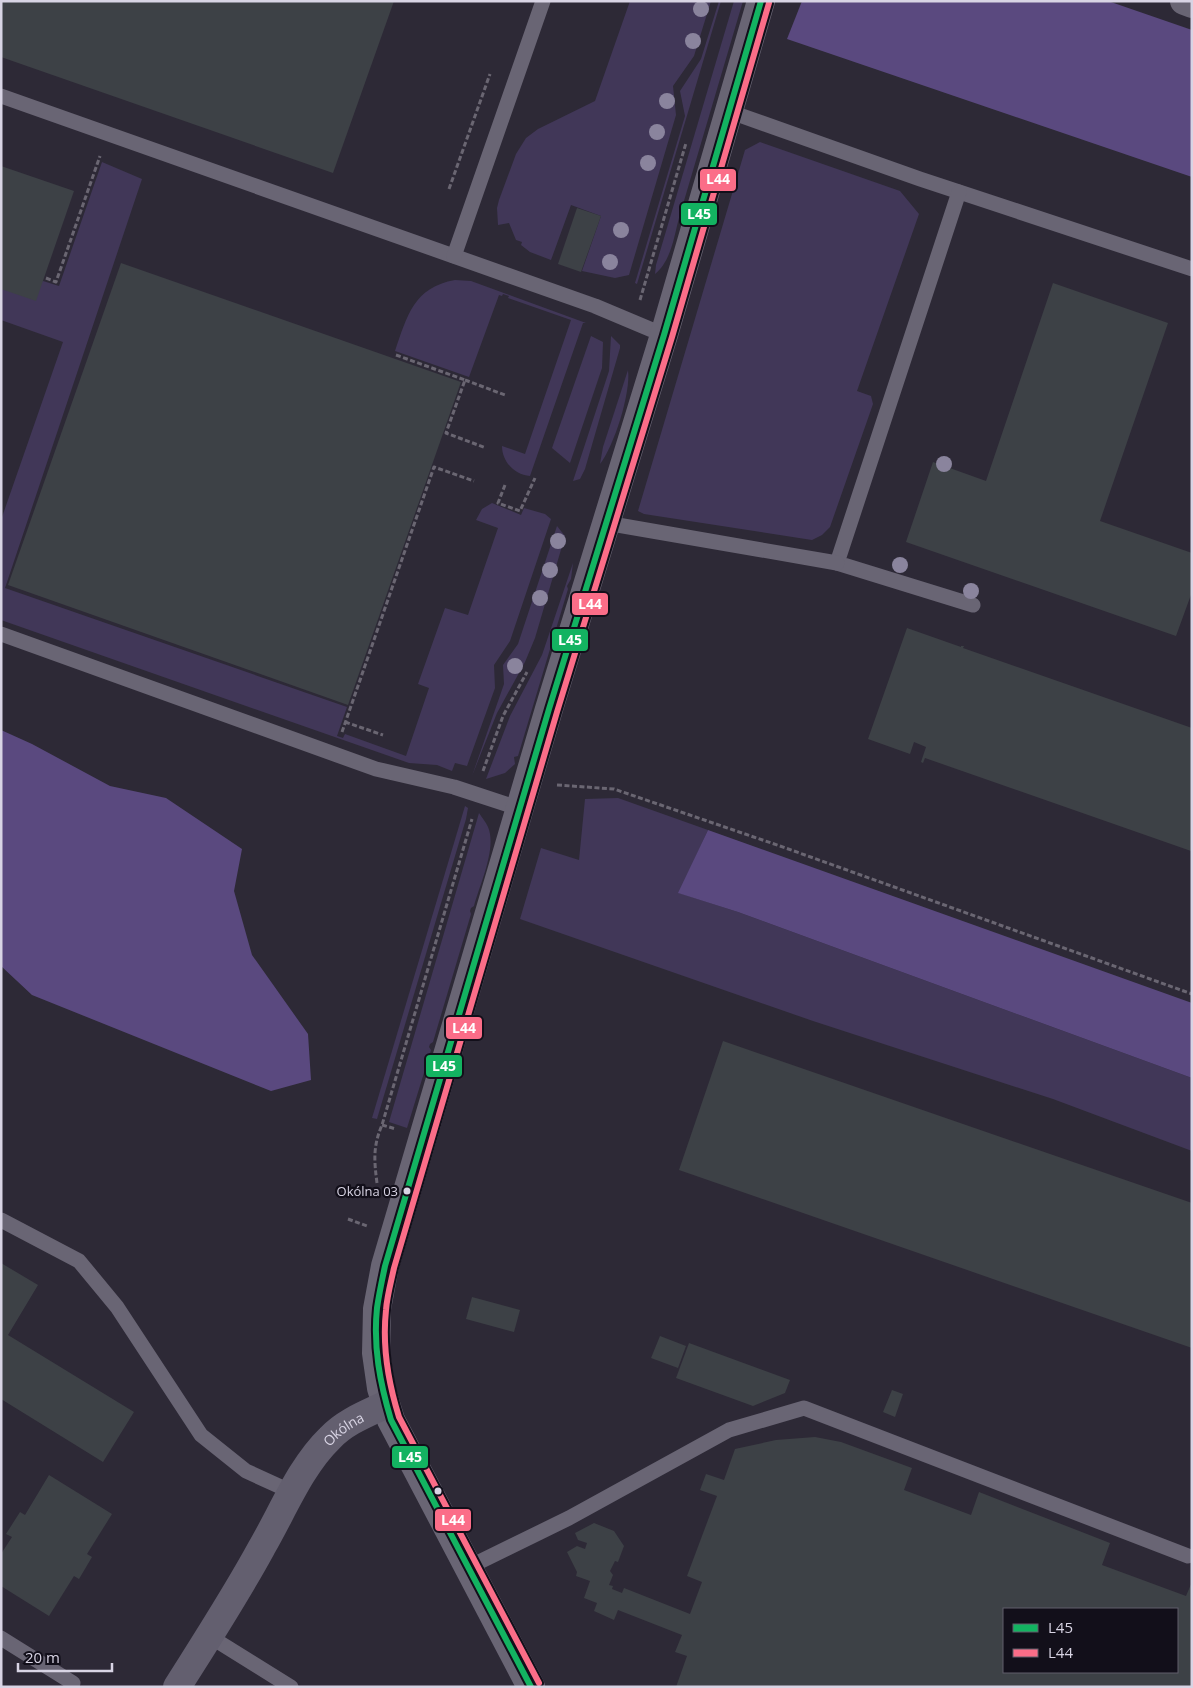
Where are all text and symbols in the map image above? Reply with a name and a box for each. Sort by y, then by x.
line badge: L44 [699,168,737,192]
text: L44 [706,169,730,188]
line badge: L45 [680,202,718,226]
text: L45 [687,204,711,223]
line badge: L44 [571,592,609,616]
text: L44 [578,594,602,613]
line badge: L45 [551,628,589,652]
text: L45 [558,630,582,649]
line badge: L44 [445,1016,483,1040]
text: L44 [452,1018,476,1037]
line badge: L45 [425,1054,463,1078]
text: L45 [432,1056,456,1075]
place label: Okólna 03 [337,1182,398,1200]
marker: Okólna 03 [402,1186,412,1196]
street label: Okólna [318,1407,367,1450]
line badge: L45 [391,1445,429,1469]
text: L45 [398,1447,422,1466]
unlabelled marker [433,1486,443,1496]
line badge: L44 [434,1508,472,1532]
text: L44 [441,1510,465,1529]
legend [1003,1608,1178,1673]
text: L45 [1048,1617,1073,1637]
scale bar [18,1640,111,1672]
text: L44 [1048,1642,1073,1662]
text: 20 m [25,1647,60,1667]

